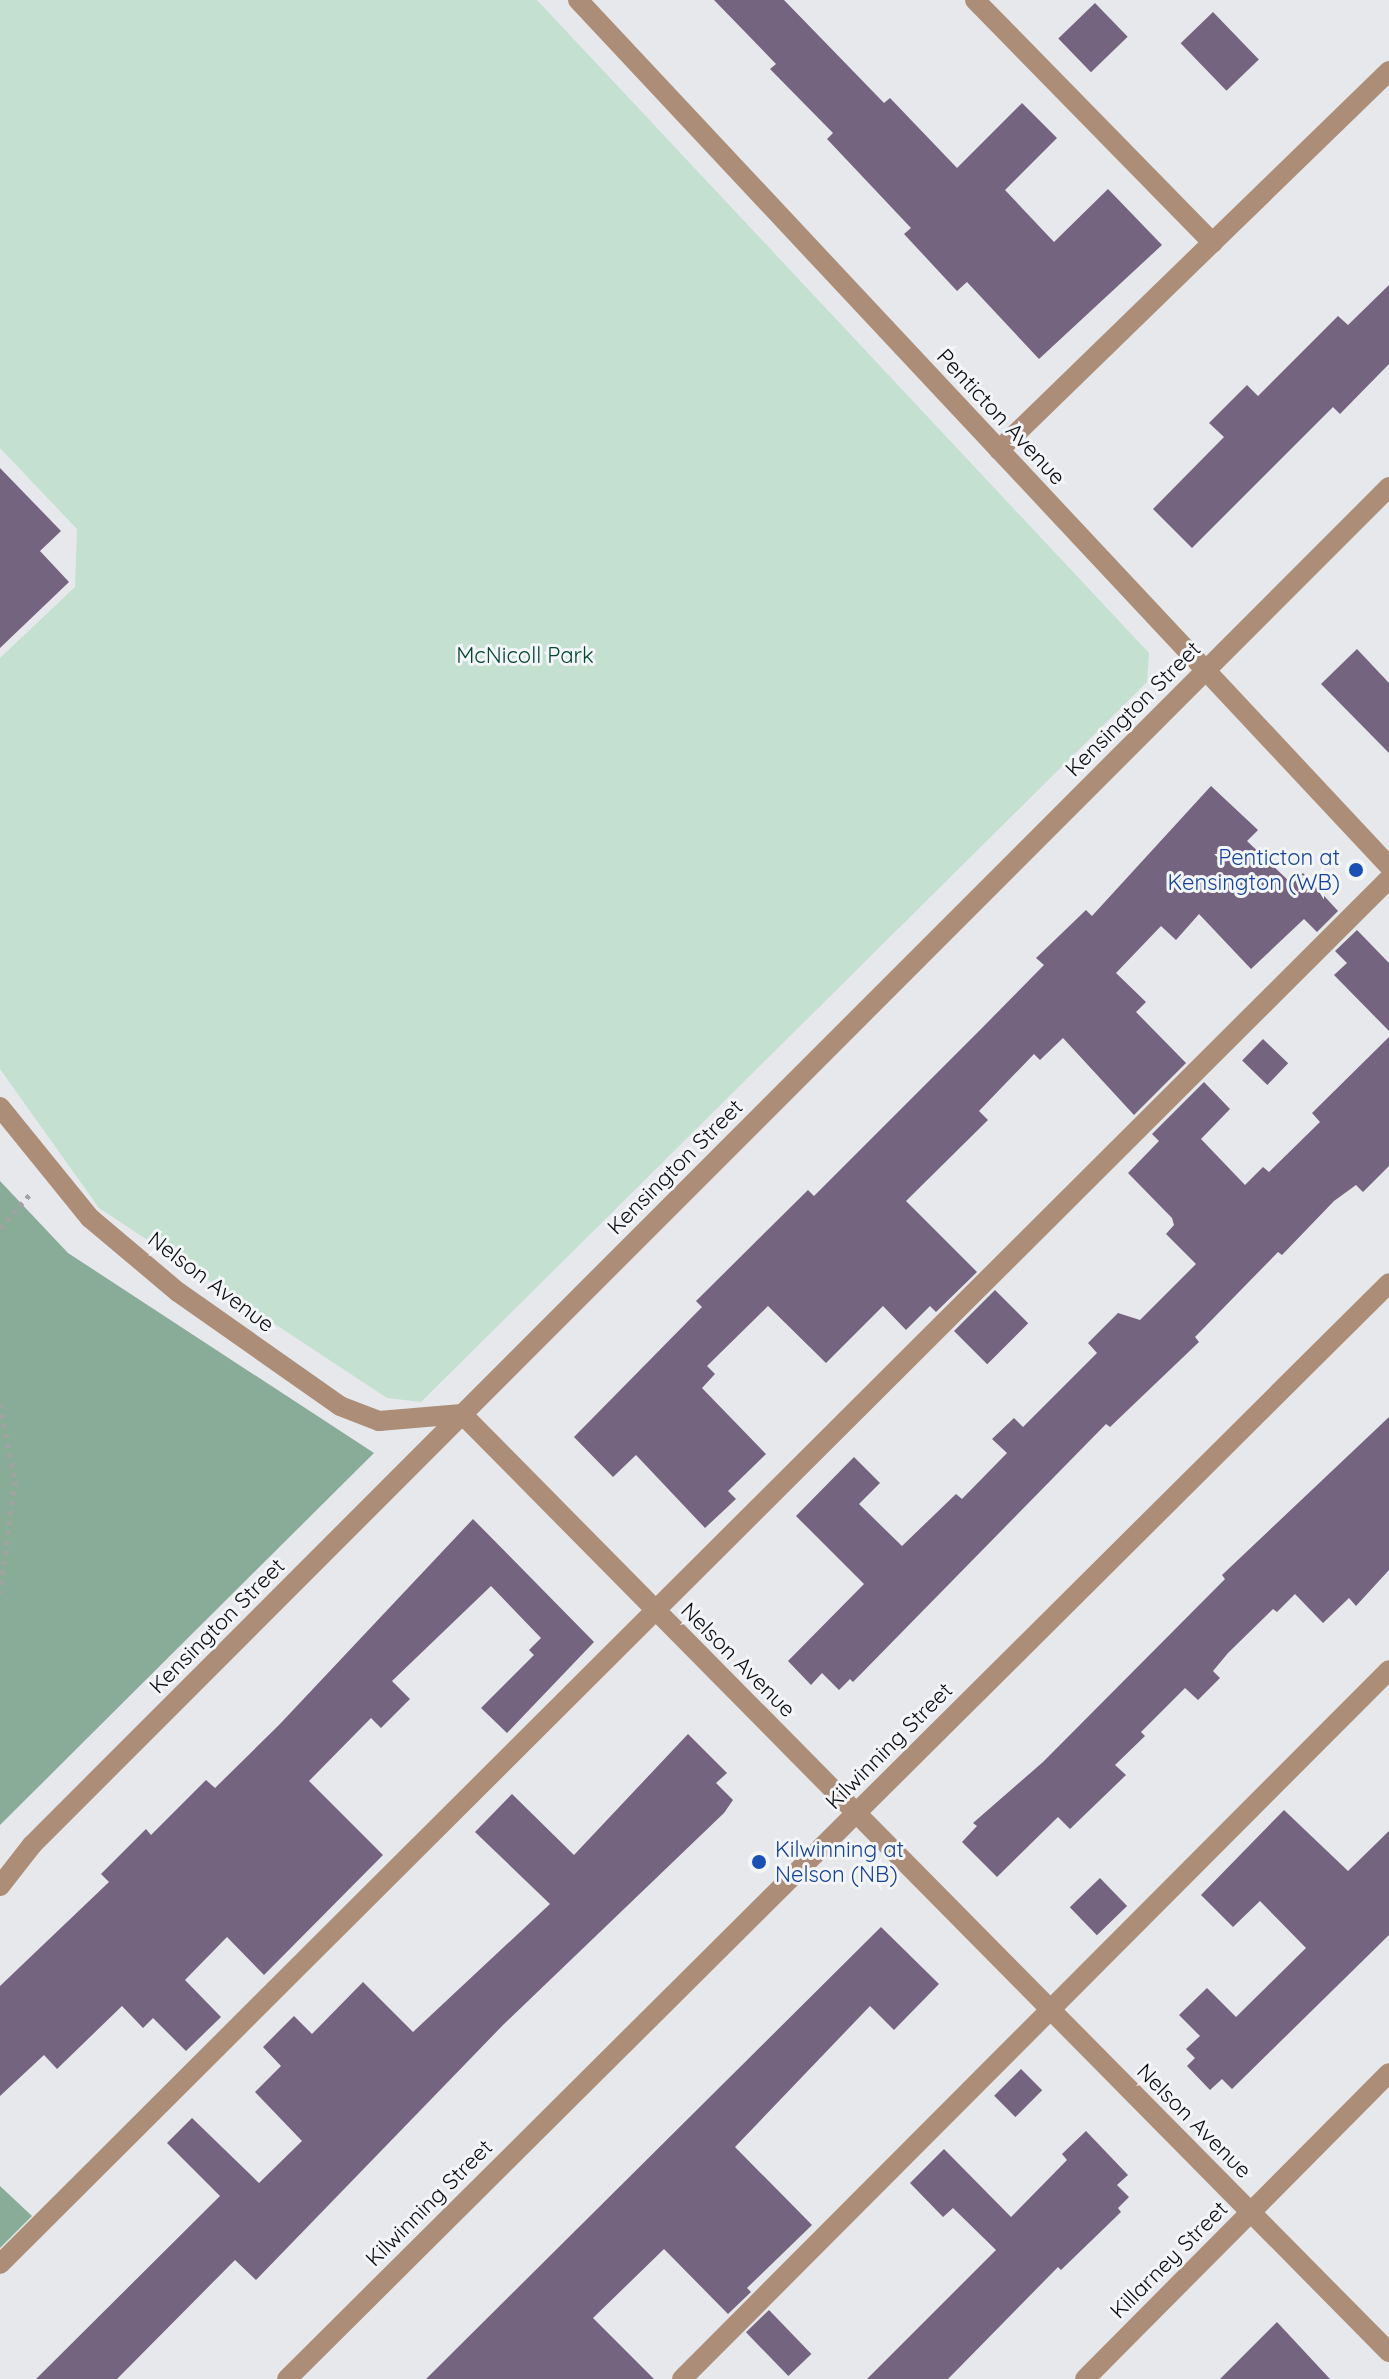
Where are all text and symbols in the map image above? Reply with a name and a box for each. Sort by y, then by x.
street label: Penticton Avenue [931,344,1071,490]
street label: Kensington Street [1060,636,1206,782]
park label: McNicoll Park [456,643,594,669]
place label: Penticton at Kensington (WB) [1168,844,1340,896]
marker: Penticton at Kensington (WB) [1347,861,1365,879]
street label: Kensington Street [602,1094,748,1240]
street label: Nelson Avenue [143,1226,279,1338]
street label: Kensington Street [144,1553,290,1699]
street label: Nelson Avenue [675,1597,801,1723]
street label: Kilwinning Street [820,1677,958,1815]
place label: Kilwinning at Nelson (NB) [775,1836,904,1888]
marker: Kilwinning at Nelson (NB) [750,1853,768,1871]
street label: Nelson Avenue [1131,2058,1257,2184]
street label: Kilwinning Street [360,2134,498,2272]
street label: Killarney Street [1105,2196,1233,2324]

